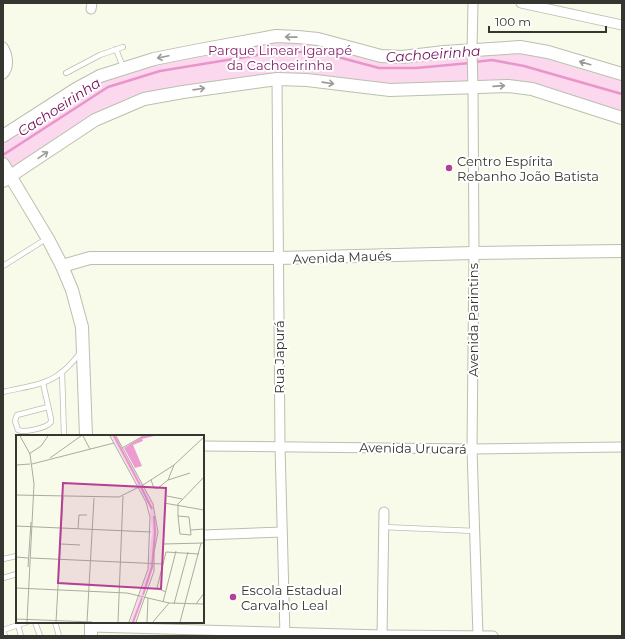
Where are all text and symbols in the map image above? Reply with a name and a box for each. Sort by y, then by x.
scale bar [489,8,606,34]
text: 100 m [495,14,531,29]
one-way arrow [285,33,298,40]
park label: Parque Linear Igarapé da Cachoeirinha [208,42,352,73]
water label: Cachoeirinha [385,42,481,66]
one-way arrow [157,54,170,62]
one-way arrow [578,59,591,66]
water label: Cachoeirinha [14,74,104,140]
one-way arrow [321,79,334,87]
one-way arrow [492,83,505,90]
one-way arrow [192,86,205,93]
one-way arrow [37,151,48,159]
place label: Centro Espírita Rebanho João Batista [457,153,599,184]
marker: Centro Espírita Rebanho João Batista [444,163,454,173]
street label: Avenida Maués [292,247,392,267]
street label: Avenida Parintins [465,263,481,377]
street label: Rua Japurá [271,320,287,394]
inset map [16,435,204,623]
street label: Avenida Urucará [359,439,467,457]
place label: Escola Estadual Carvalho Leal [241,582,342,613]
marker: Escola Estadual Carvalho Leal [228,592,238,602]

